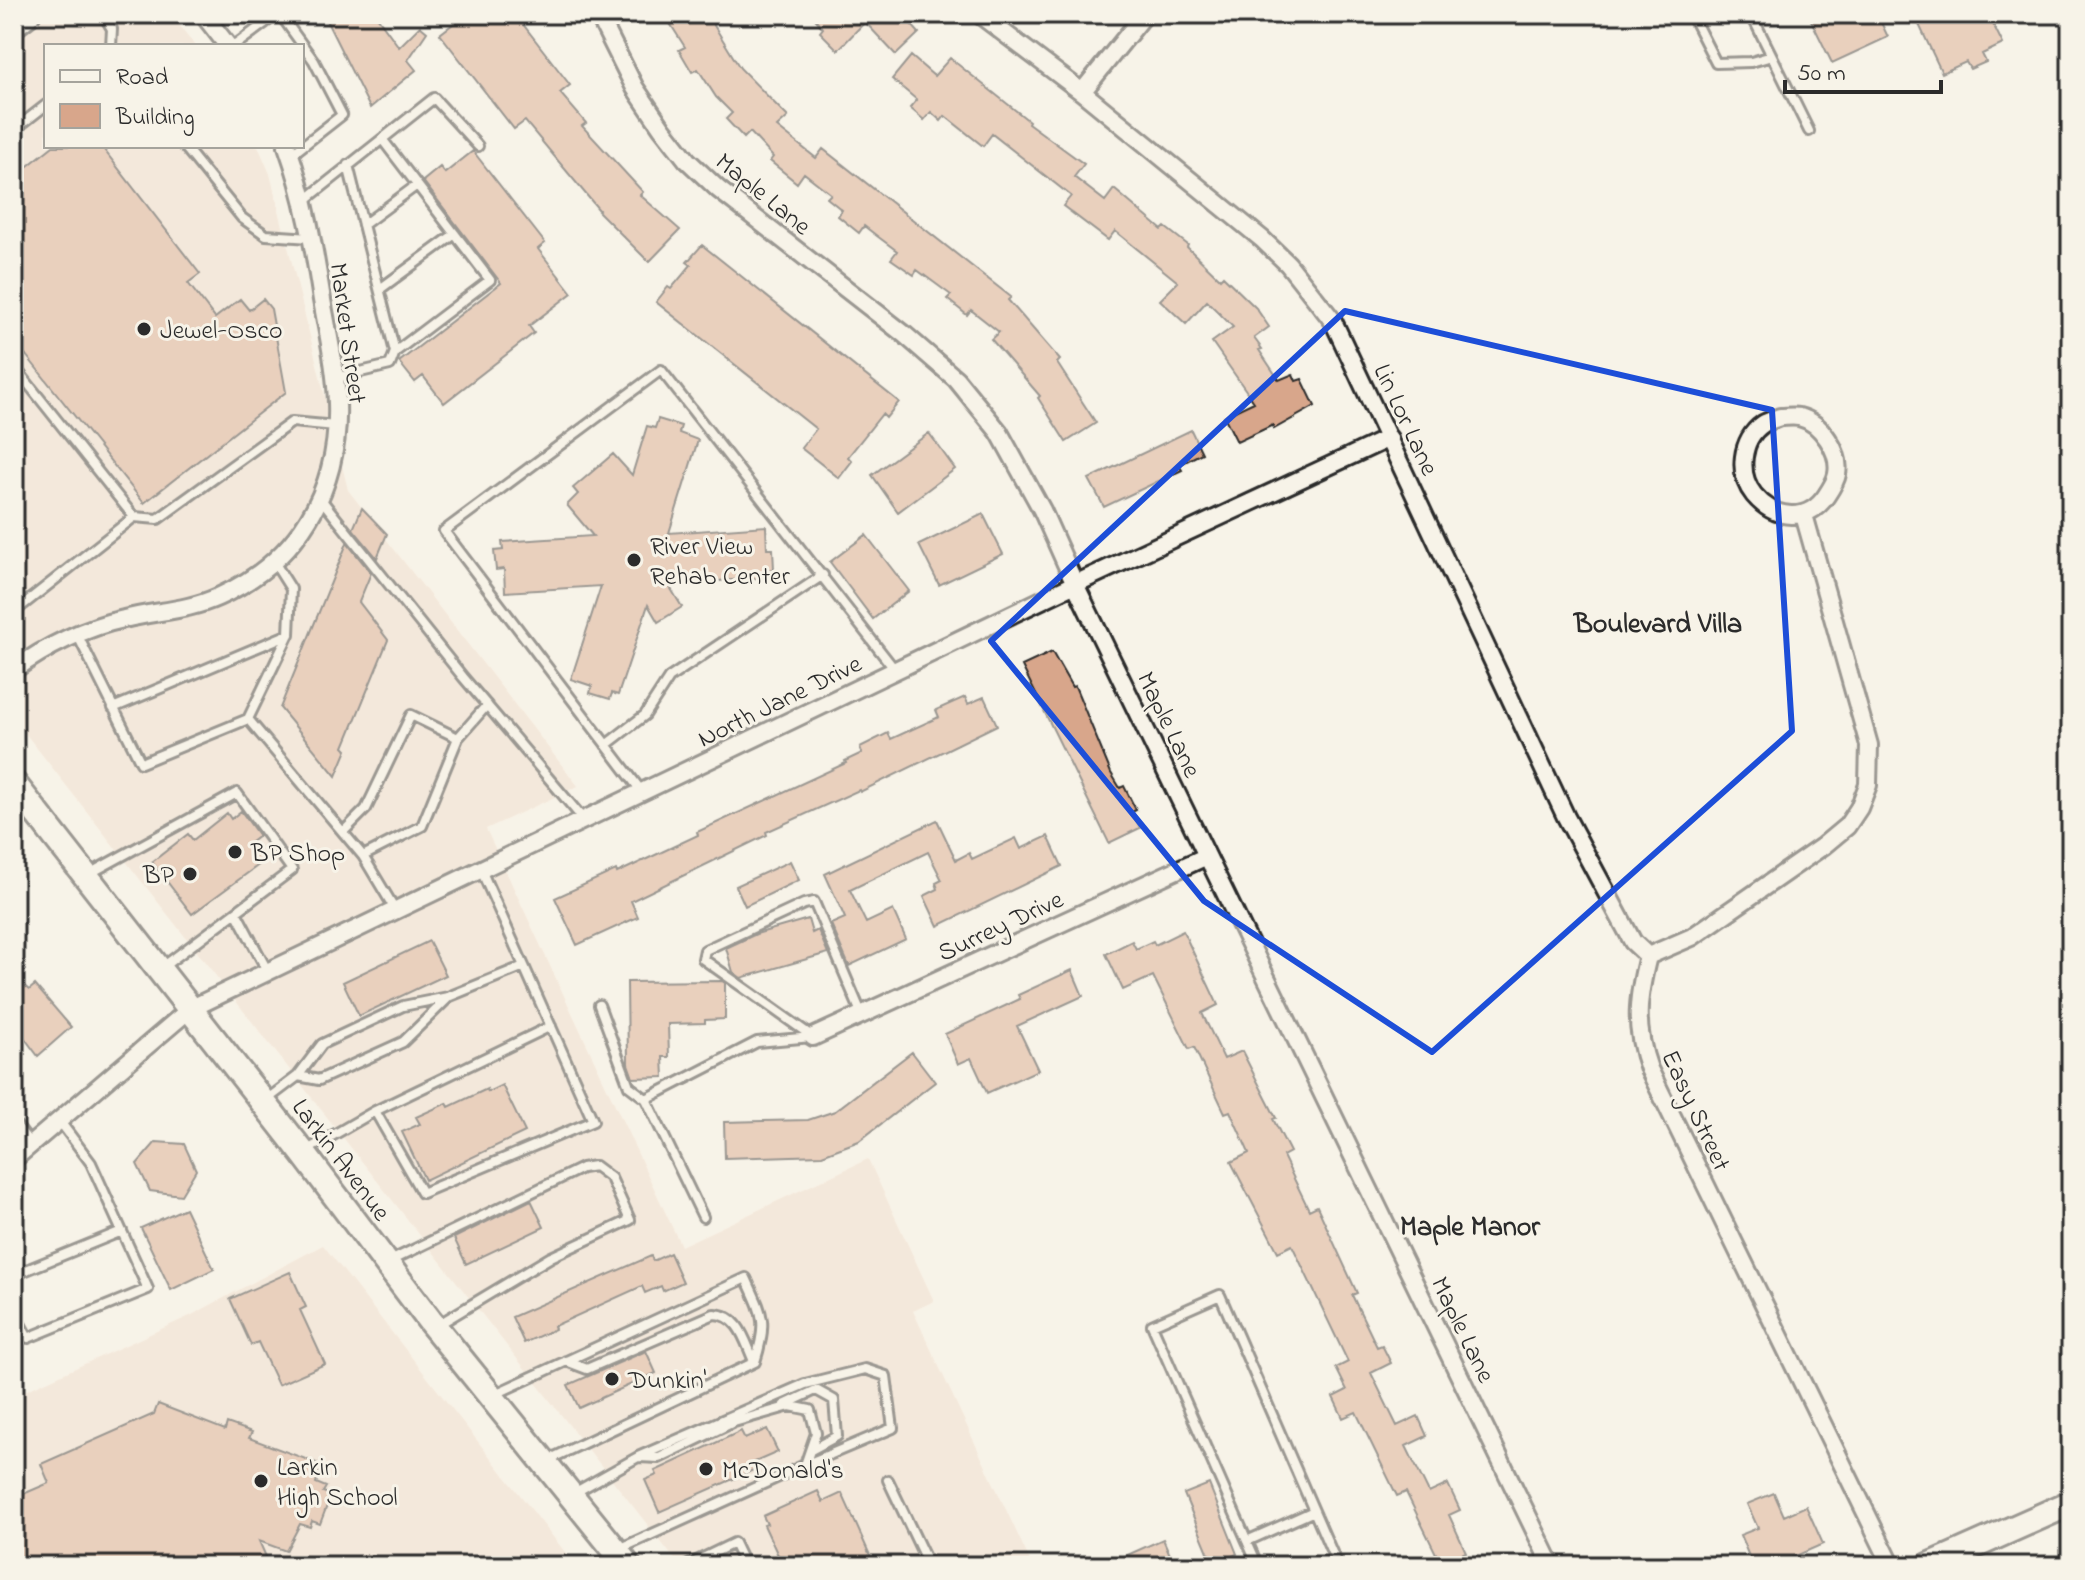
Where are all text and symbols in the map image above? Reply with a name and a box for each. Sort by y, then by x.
legend [44,44,304,148]
scale bar [1785,44,1941,94]
text: 50 m [1797,57,1846,92]
text: Road [116,61,169,96]
text: Building [115,101,195,136]
street label: Maple Lane [706,145,819,246]
street label: Market Street [317,261,375,406]
place label: Jewel-Osco [160,313,283,351]
marker: Jewel-Osco [135,320,153,338]
street label: Lin Lor Lane [1362,358,1447,483]
place label: River View Rehab Center [650,529,791,597]
marker: River View Rehab Center [625,551,643,569]
district label: Boulevard Villa [1572,605,1742,646]
street label: North Jane Drive [692,646,869,759]
street label: Maple Lane [1125,666,1209,785]
place label: BP Shop [250,836,345,874]
marker: BP Shop [226,843,244,861]
place label: BP [142,858,174,896]
marker: BP [181,865,199,883]
street label: Surrey Drive [932,882,1071,973]
street label: Easy Street [1650,1045,1739,1178]
street label: Larkin Avenue [281,1092,399,1230]
district label: Maple Manor [1400,1208,1541,1249]
street label: Maple Lane [1419,1271,1503,1390]
place label: Dunkin' [627,1363,707,1401]
marker: Dunkin' [603,1370,621,1388]
place label: Larkin High School [277,1450,398,1518]
place label: McDonald's [722,1453,844,1491]
marker: McDonald's [697,1460,715,1478]
marker: Larkin High School [252,1472,270,1490]

